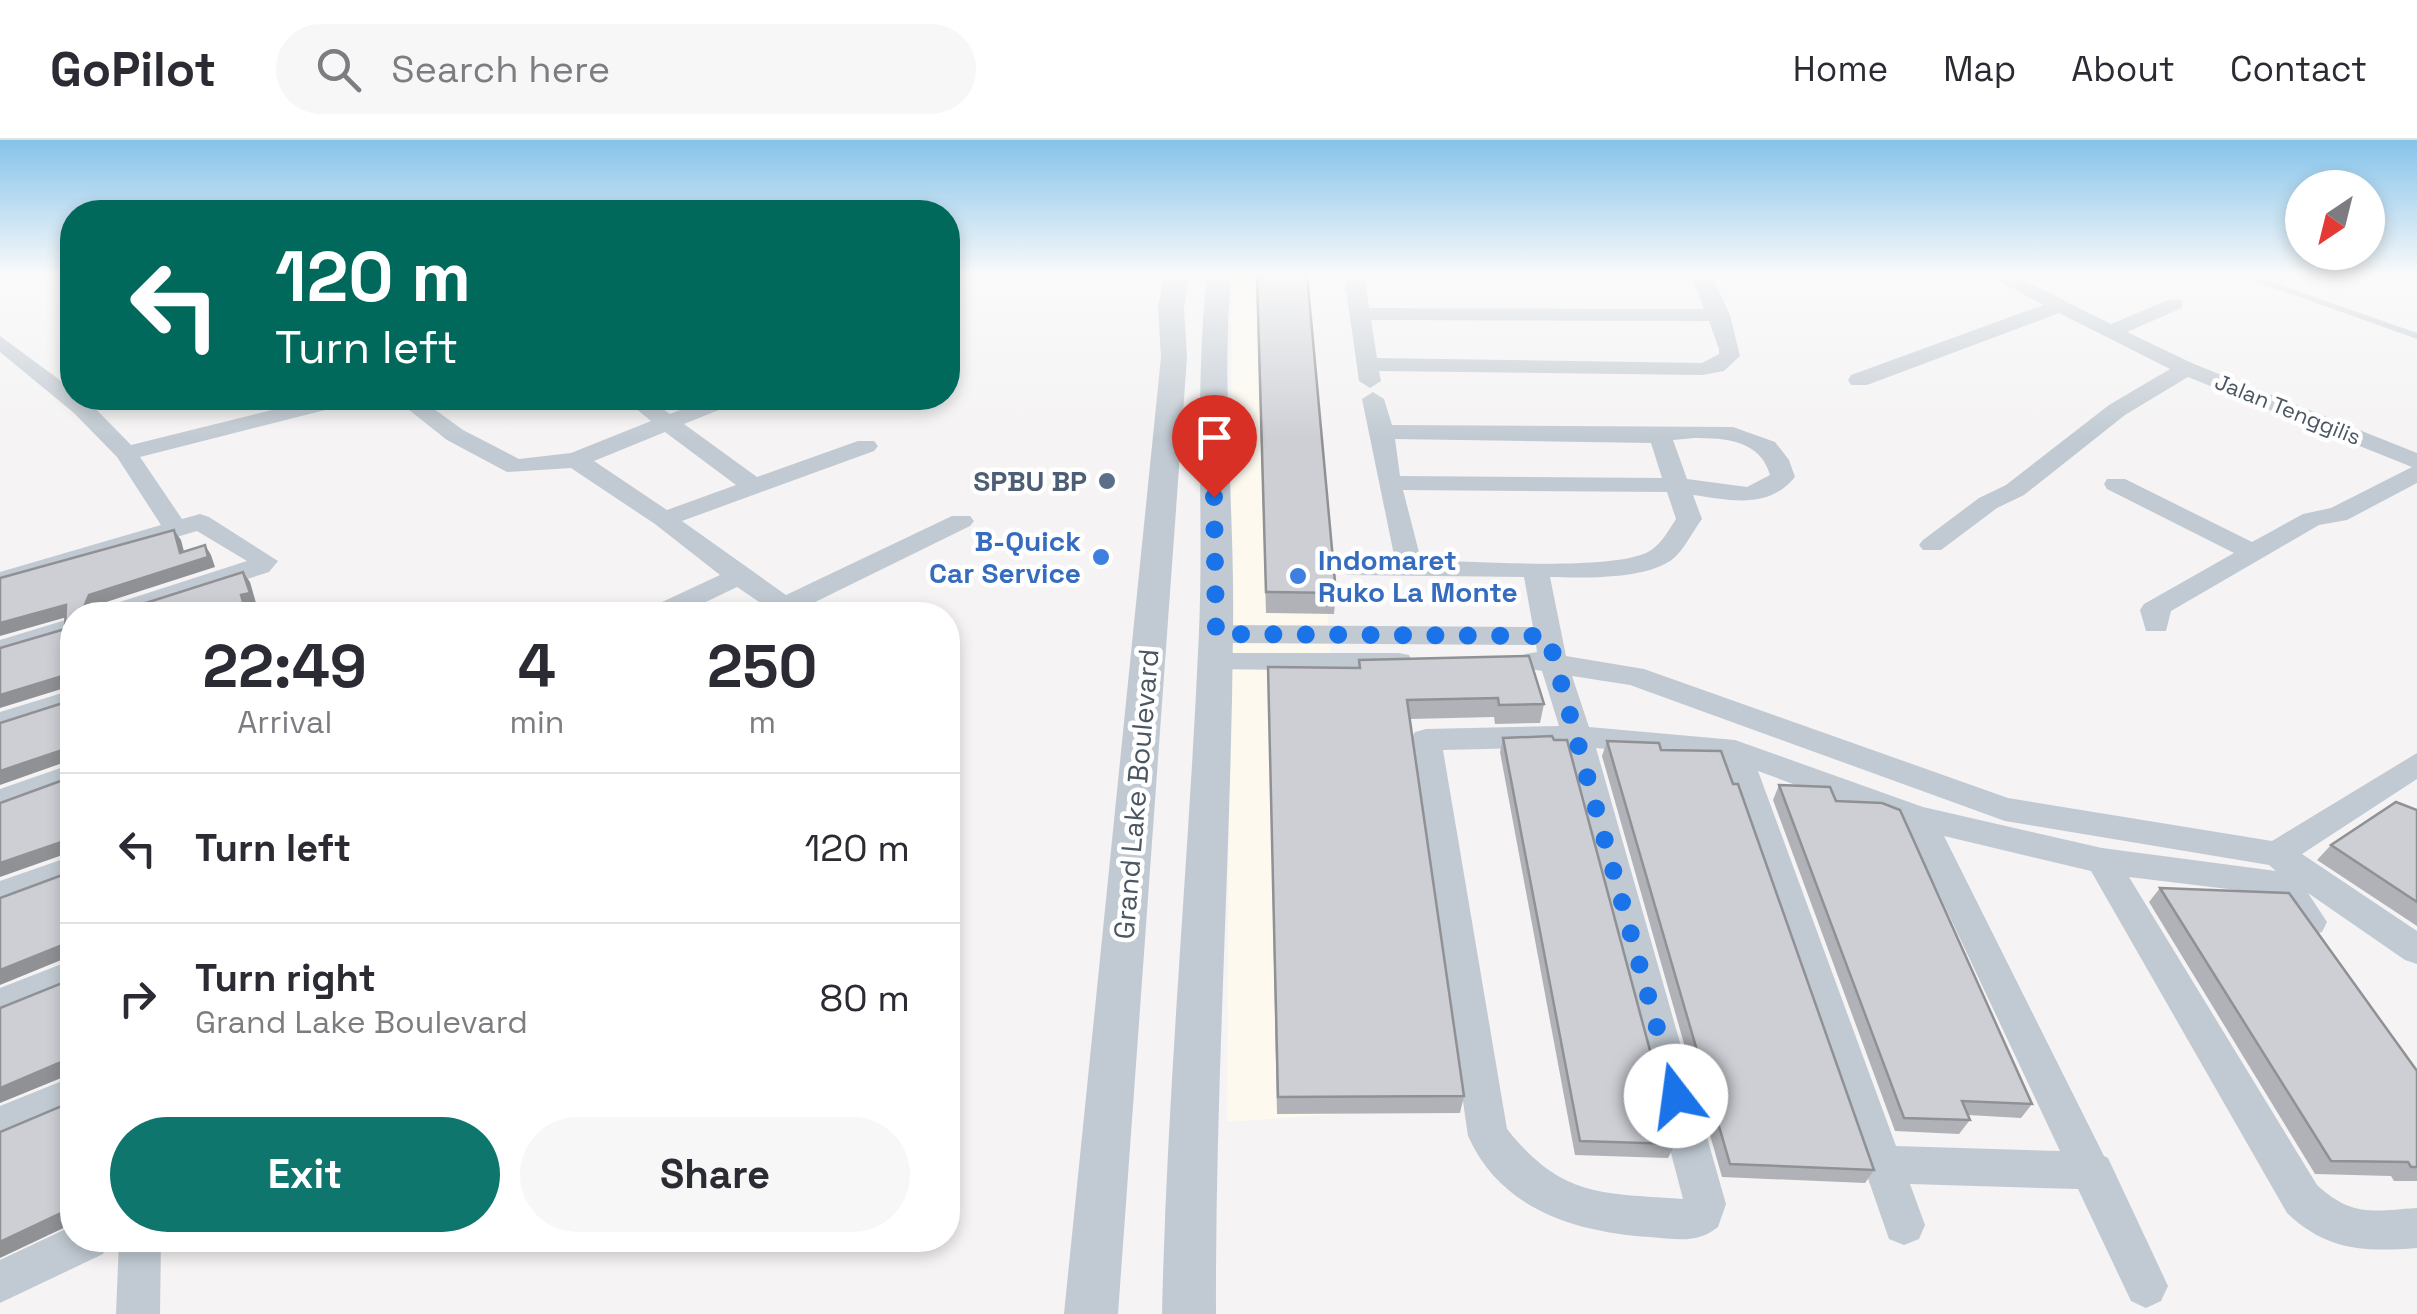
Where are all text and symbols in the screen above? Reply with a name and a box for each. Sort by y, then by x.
search box [276,24,976,114]
text: GoPilot [50,39,216,100]
icon: search [311,42,366,97]
text: Search here [391,45,610,93]
text: Home [1793,47,1888,91]
text: Map [1943,47,2016,91]
text: About [2071,47,2175,91]
text: Contact [2230,47,2367,91]
north arrow [2285,170,2385,270]
map controls [2285,170,2385,270]
text: 120 m [275,232,471,321]
icon: left [110,240,240,370]
text: Turn left [275,319,458,376]
street label: Jalan Tenggilis [2211,367,2365,451]
pin [1172,395,1257,498]
icon: arrive [1187,410,1242,465]
place label: SPBU BP [973,463,1087,499]
marker: SPBU BP [1096,470,1118,492]
place label: B-Quick Car Service [929,523,1081,591]
place label: Indomaret Ruko La Monte [1318,542,1518,610]
marker: B-Quick Car Service [1090,546,1112,568]
marker: Indomaret Ruko La Monte [1287,565,1309,587]
text: 22:49 [203,628,367,705]
text: 4 [518,628,556,705]
text: 250 [707,628,817,705]
street label: Grand Lake Boulevard [1105,647,1167,941]
text: Arrival [237,702,332,742]
text: min [509,702,564,742]
text: m [748,702,776,742]
icon: left [110,821,165,876]
text: Turn left [195,824,351,872]
text: 120 m [804,824,910,872]
text: Turn right [195,954,376,1002]
icon: right [110,971,165,1026]
text: 80 m [820,974,910,1022]
text: Grand Lake Boulevard [195,1002,528,1042]
position arrow [1624,1044,1728,1148]
button: Exit [110,1117,500,1232]
button: Share [520,1117,910,1232]

